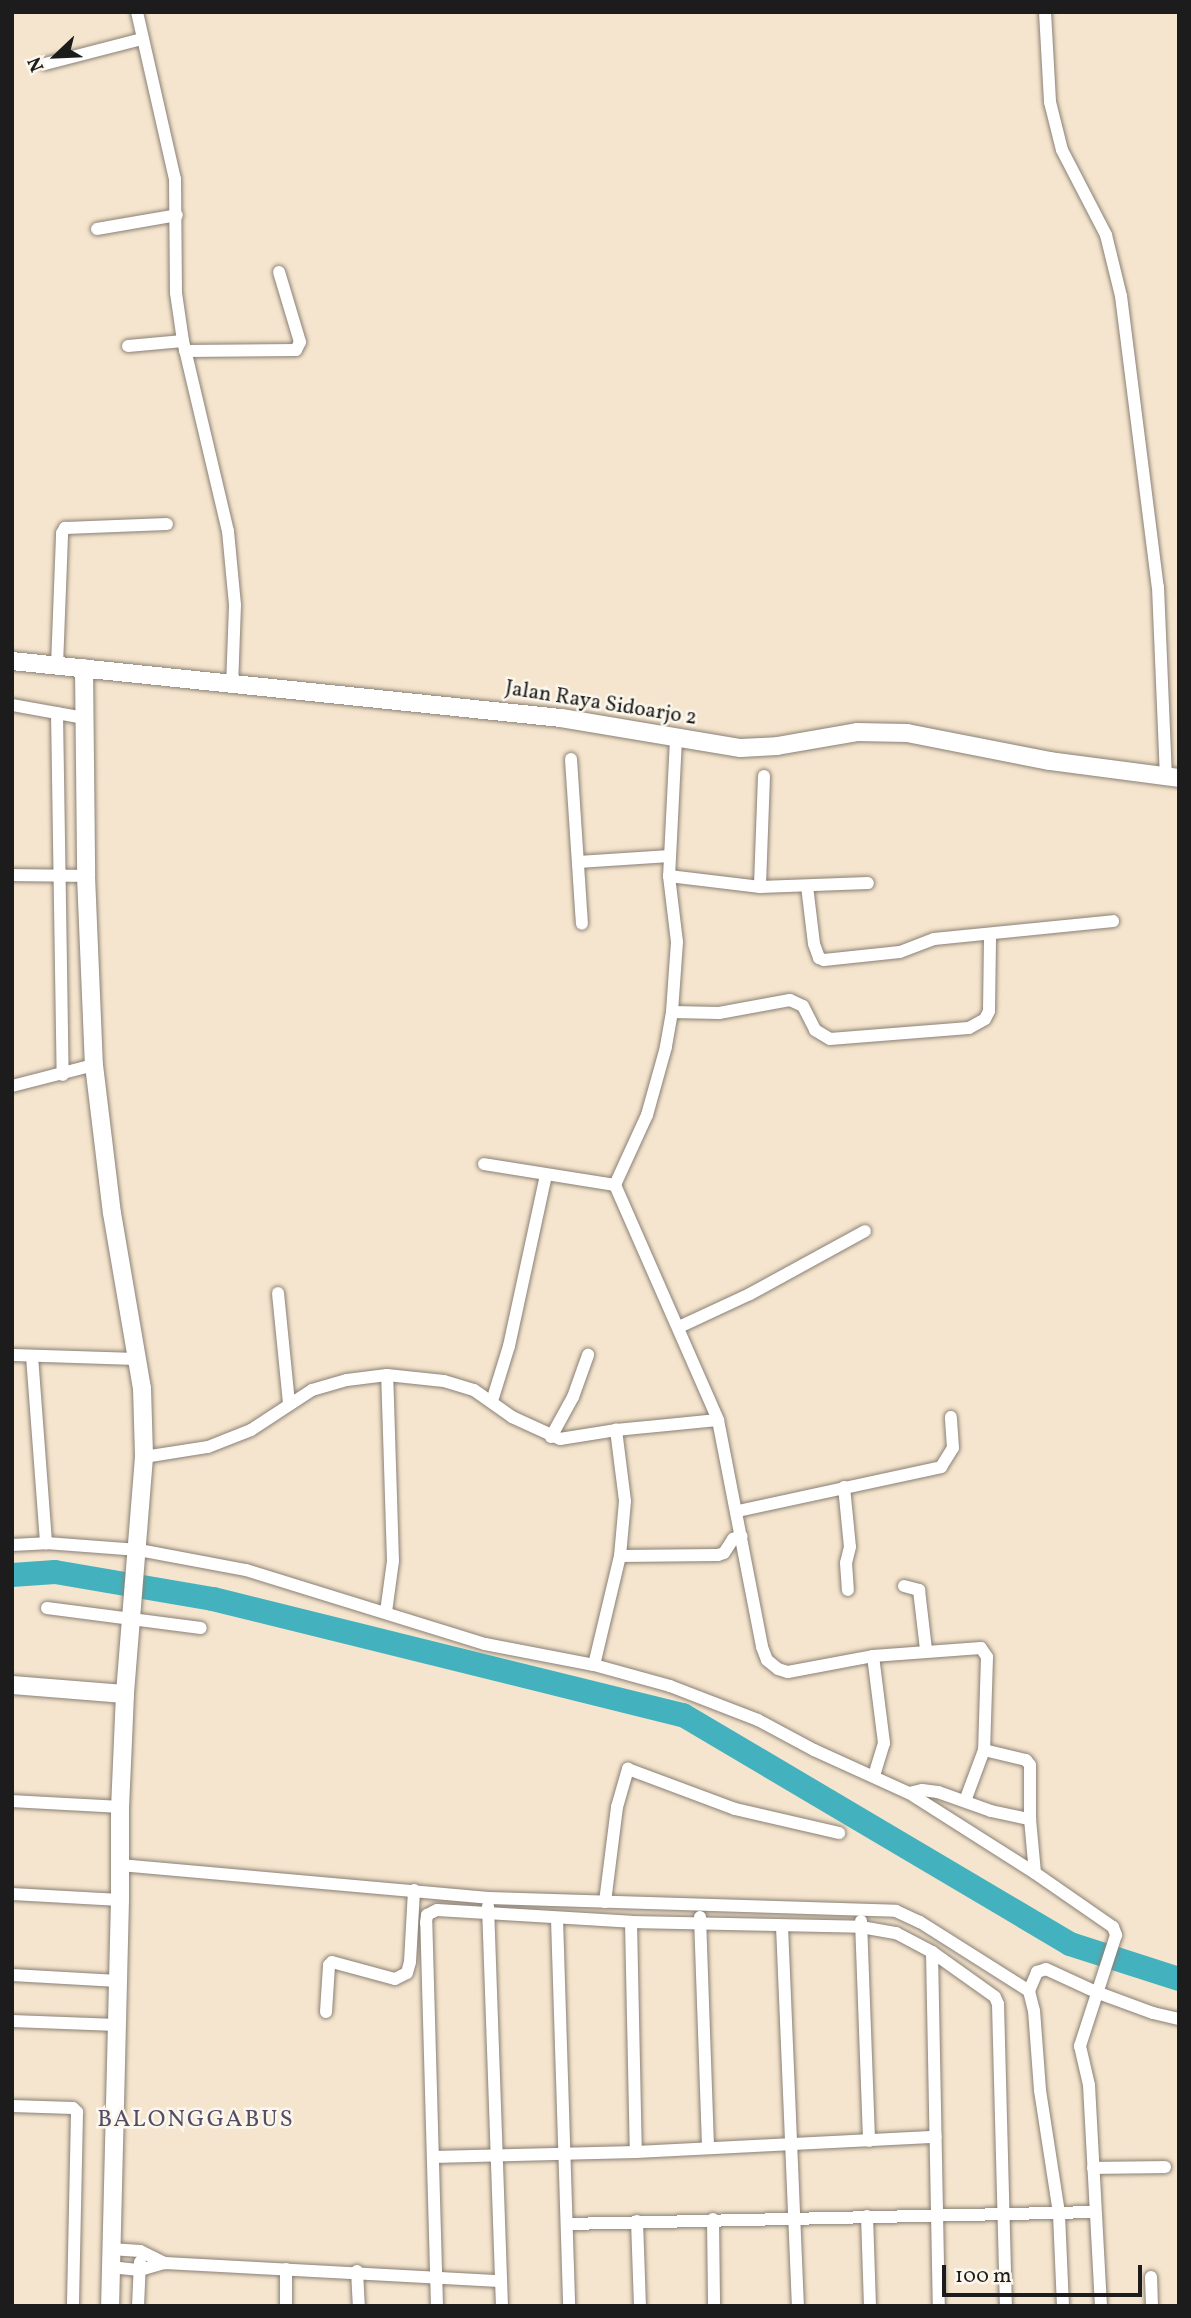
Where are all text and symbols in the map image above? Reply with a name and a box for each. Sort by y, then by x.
north arrow [21,21,91,91]
text: N [22,53,51,76]
street label: Jalan Raya Sidoarjo 2 [503,676,699,732]
district label: BALONGGABUS [99,2107,293,2135]
scale bar [946,2252,1146,2296]
text: 100 m [955,2262,1012,2291]

